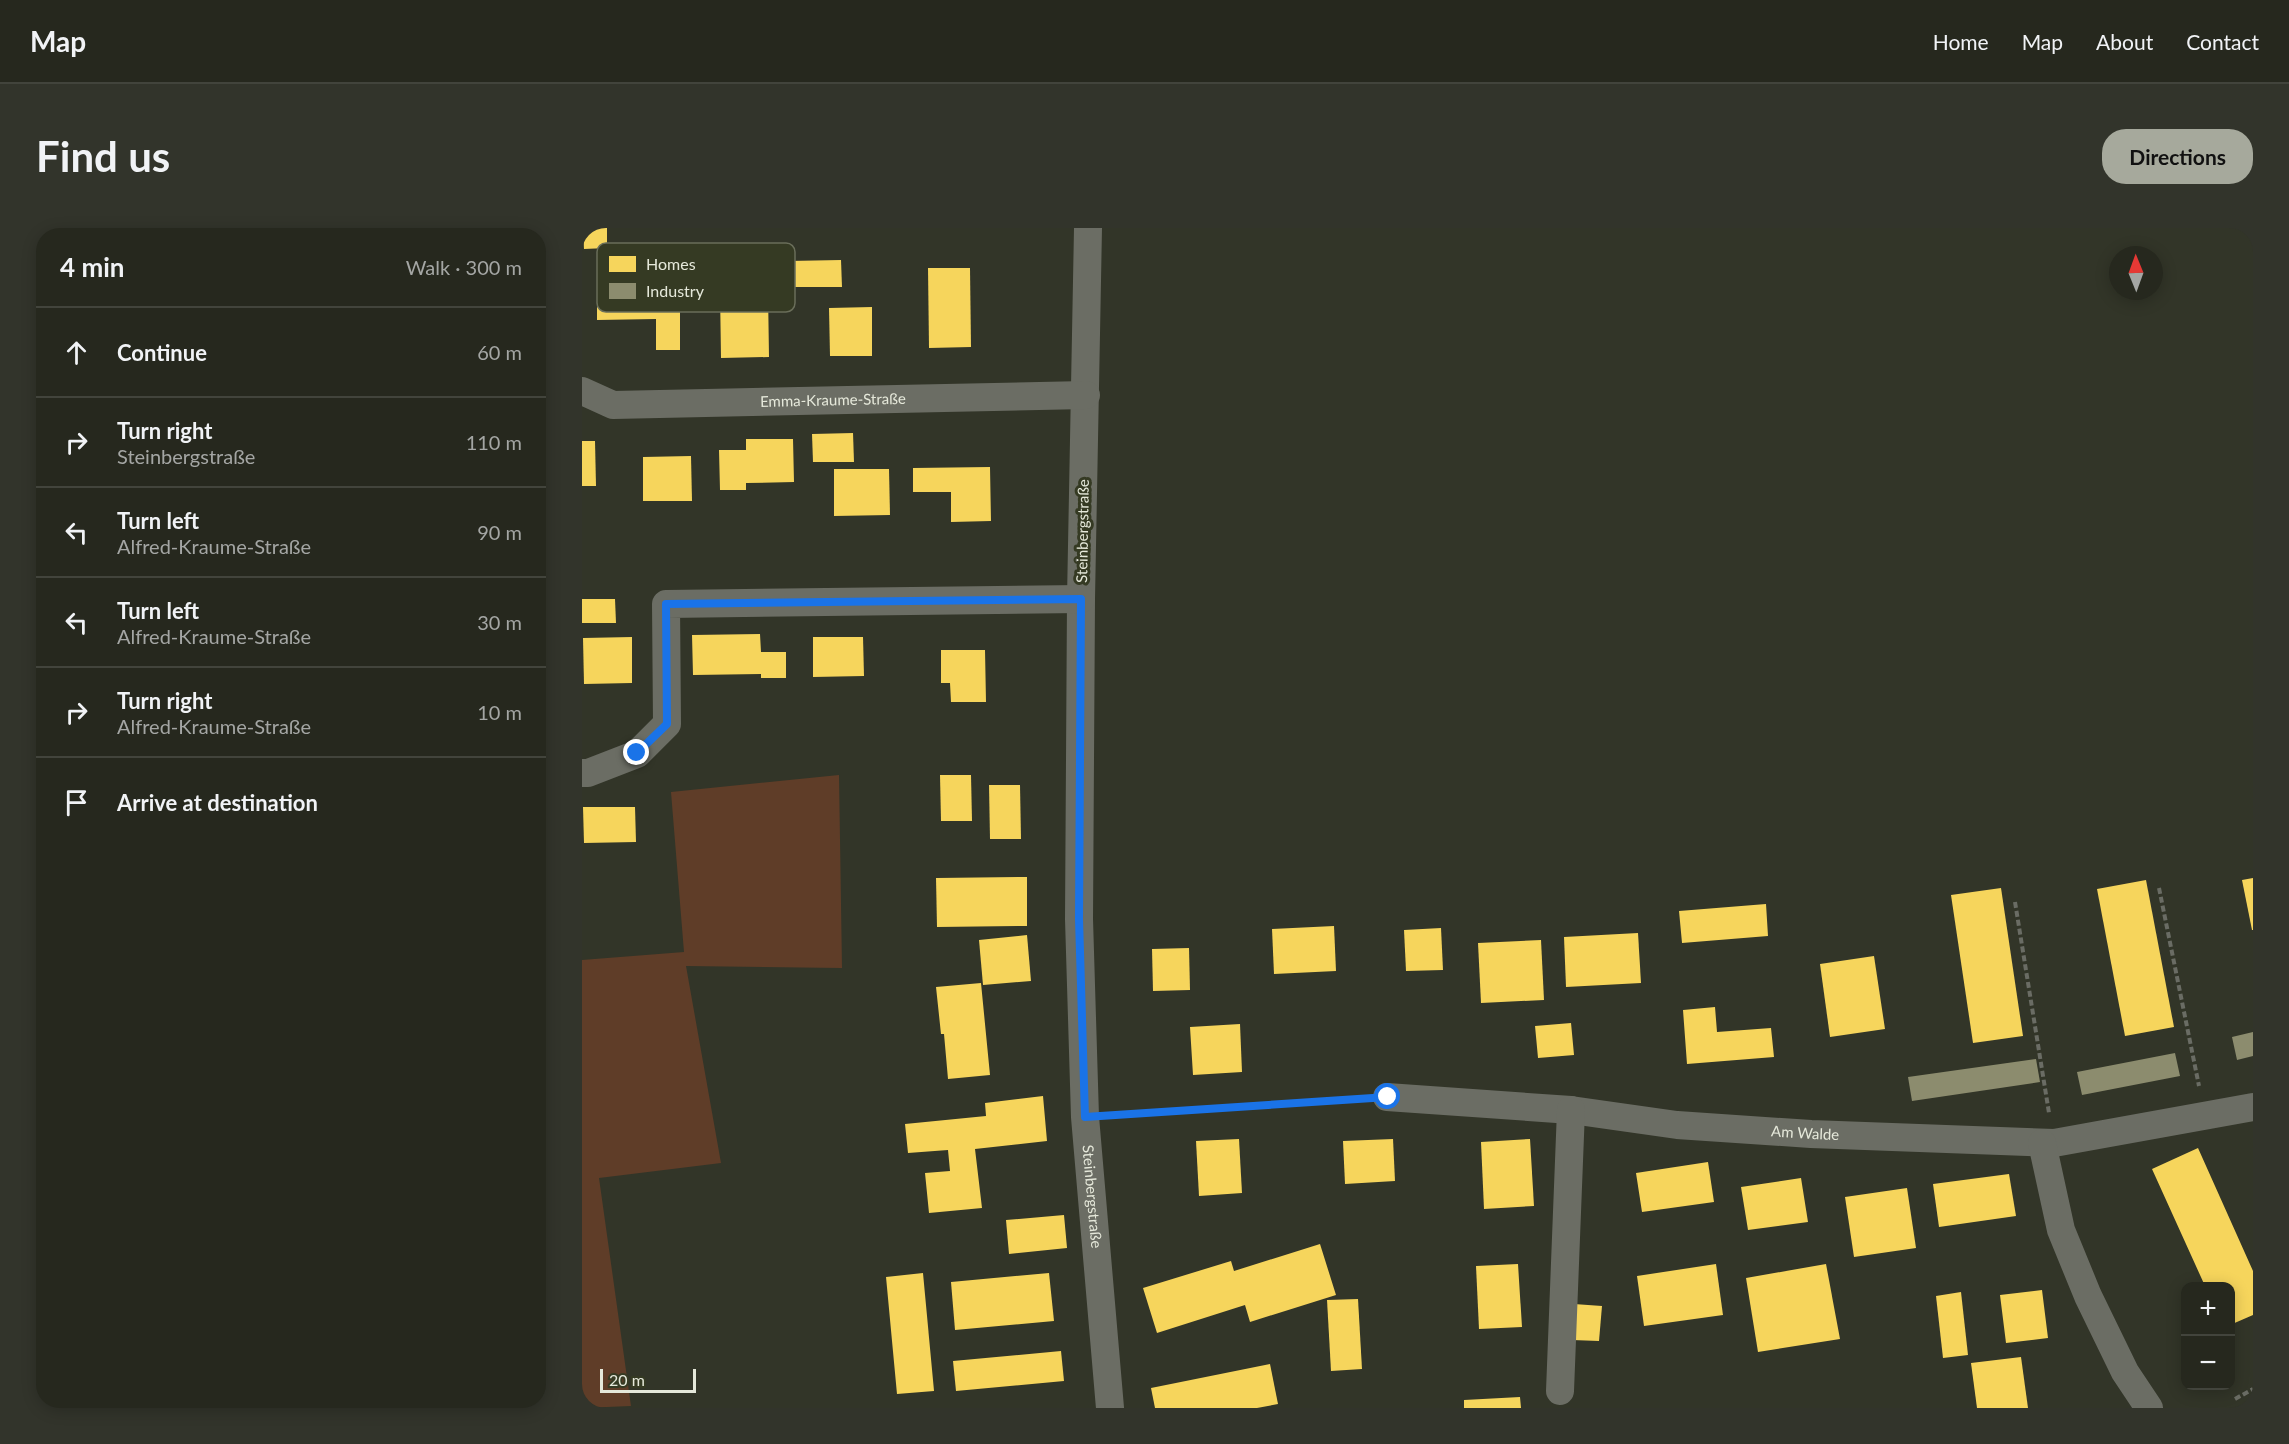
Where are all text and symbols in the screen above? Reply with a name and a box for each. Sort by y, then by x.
text: Map [30,24,86,58]
text: Home [1933,29,1989,54]
text: Map [2022,29,2063,54]
text: About [2096,29,2153,54]
text: Contact [2186,29,2259,54]
button: Directions [2102,129,2253,184]
text: Find us [36,131,170,181]
legend [597,243,795,312]
north arrow [2109,246,2163,300]
text: 4 min [60,251,124,283]
text: Homes [646,254,696,273]
text: Walk · 300 m [406,255,522,279]
text: Industry [646,281,705,300]
icon: ahead [60,336,93,369]
text: Continue [117,339,207,366]
text: 60 m [477,340,522,364]
street label: Emma-Kraume-Straße [760,389,906,410]
text: Turn right [117,417,212,444]
icon: right [60,426,93,459]
text: 110 m [466,430,522,454]
text: Steinbergstraße [117,444,255,468]
street label: Steinbergstraße [1072,479,1092,583]
text: Turn left [117,507,199,534]
icon: left [60,516,93,549]
text: 90 m [477,520,522,544]
text: Alfred-Kraume-Straße [117,534,311,558]
text: Turn left [117,597,199,624]
icon: left [60,606,93,639]
text: 30 m [477,610,522,634]
text: Alfred-Kraume-Straße [117,624,311,648]
text: Turn right [117,687,212,714]
icon: right [60,696,93,729]
text: 10 m [477,700,522,724]
text: Alfred-Kraume-Straße [117,714,311,738]
route end [623,739,649,765]
icon: arrive [60,786,93,819]
text: Arrive at destination [117,789,318,816]
route start [1374,1083,1400,1109]
street label: Am Walde [1771,1121,1840,1143]
street label: Steinbergstraße [1079,1144,1106,1249]
map controls [2181,1282,2235,1390]
button: + [2181,1282,2235,1336]
button: − [2181,1336,2235,1390]
scale bar [600,1366,696,1394]
text: 20 m [609,1370,645,1389]

